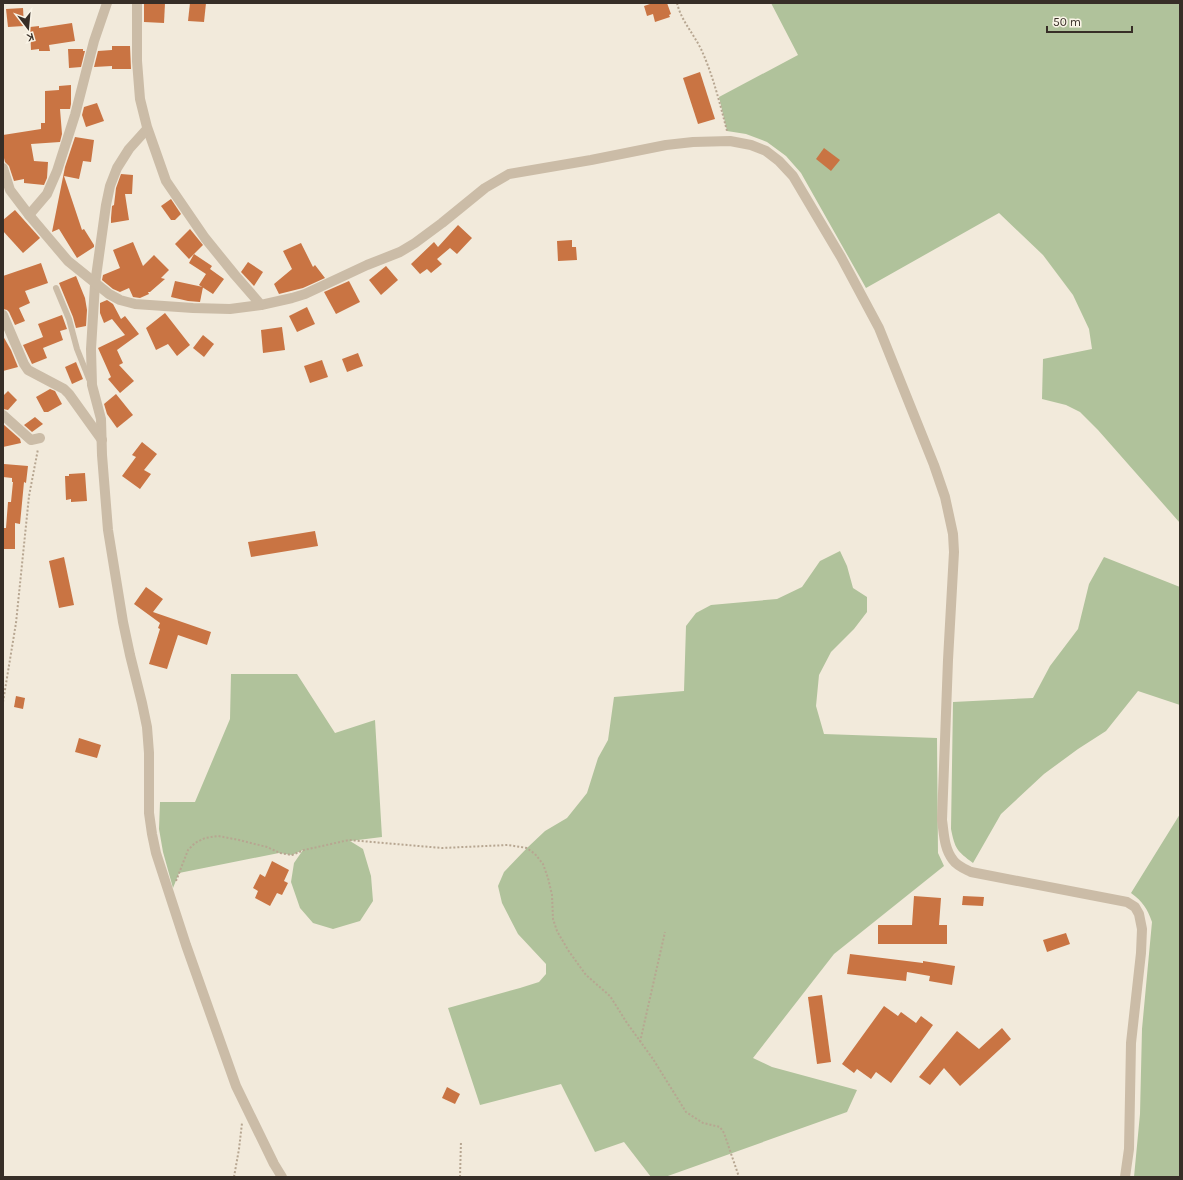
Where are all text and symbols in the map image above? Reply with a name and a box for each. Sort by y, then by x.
north arrow [8,8,48,48]
scale bar [1047,8,1132,34]
text: 50 m [1053,15,1081,29]
text: K [25,30,36,45]

